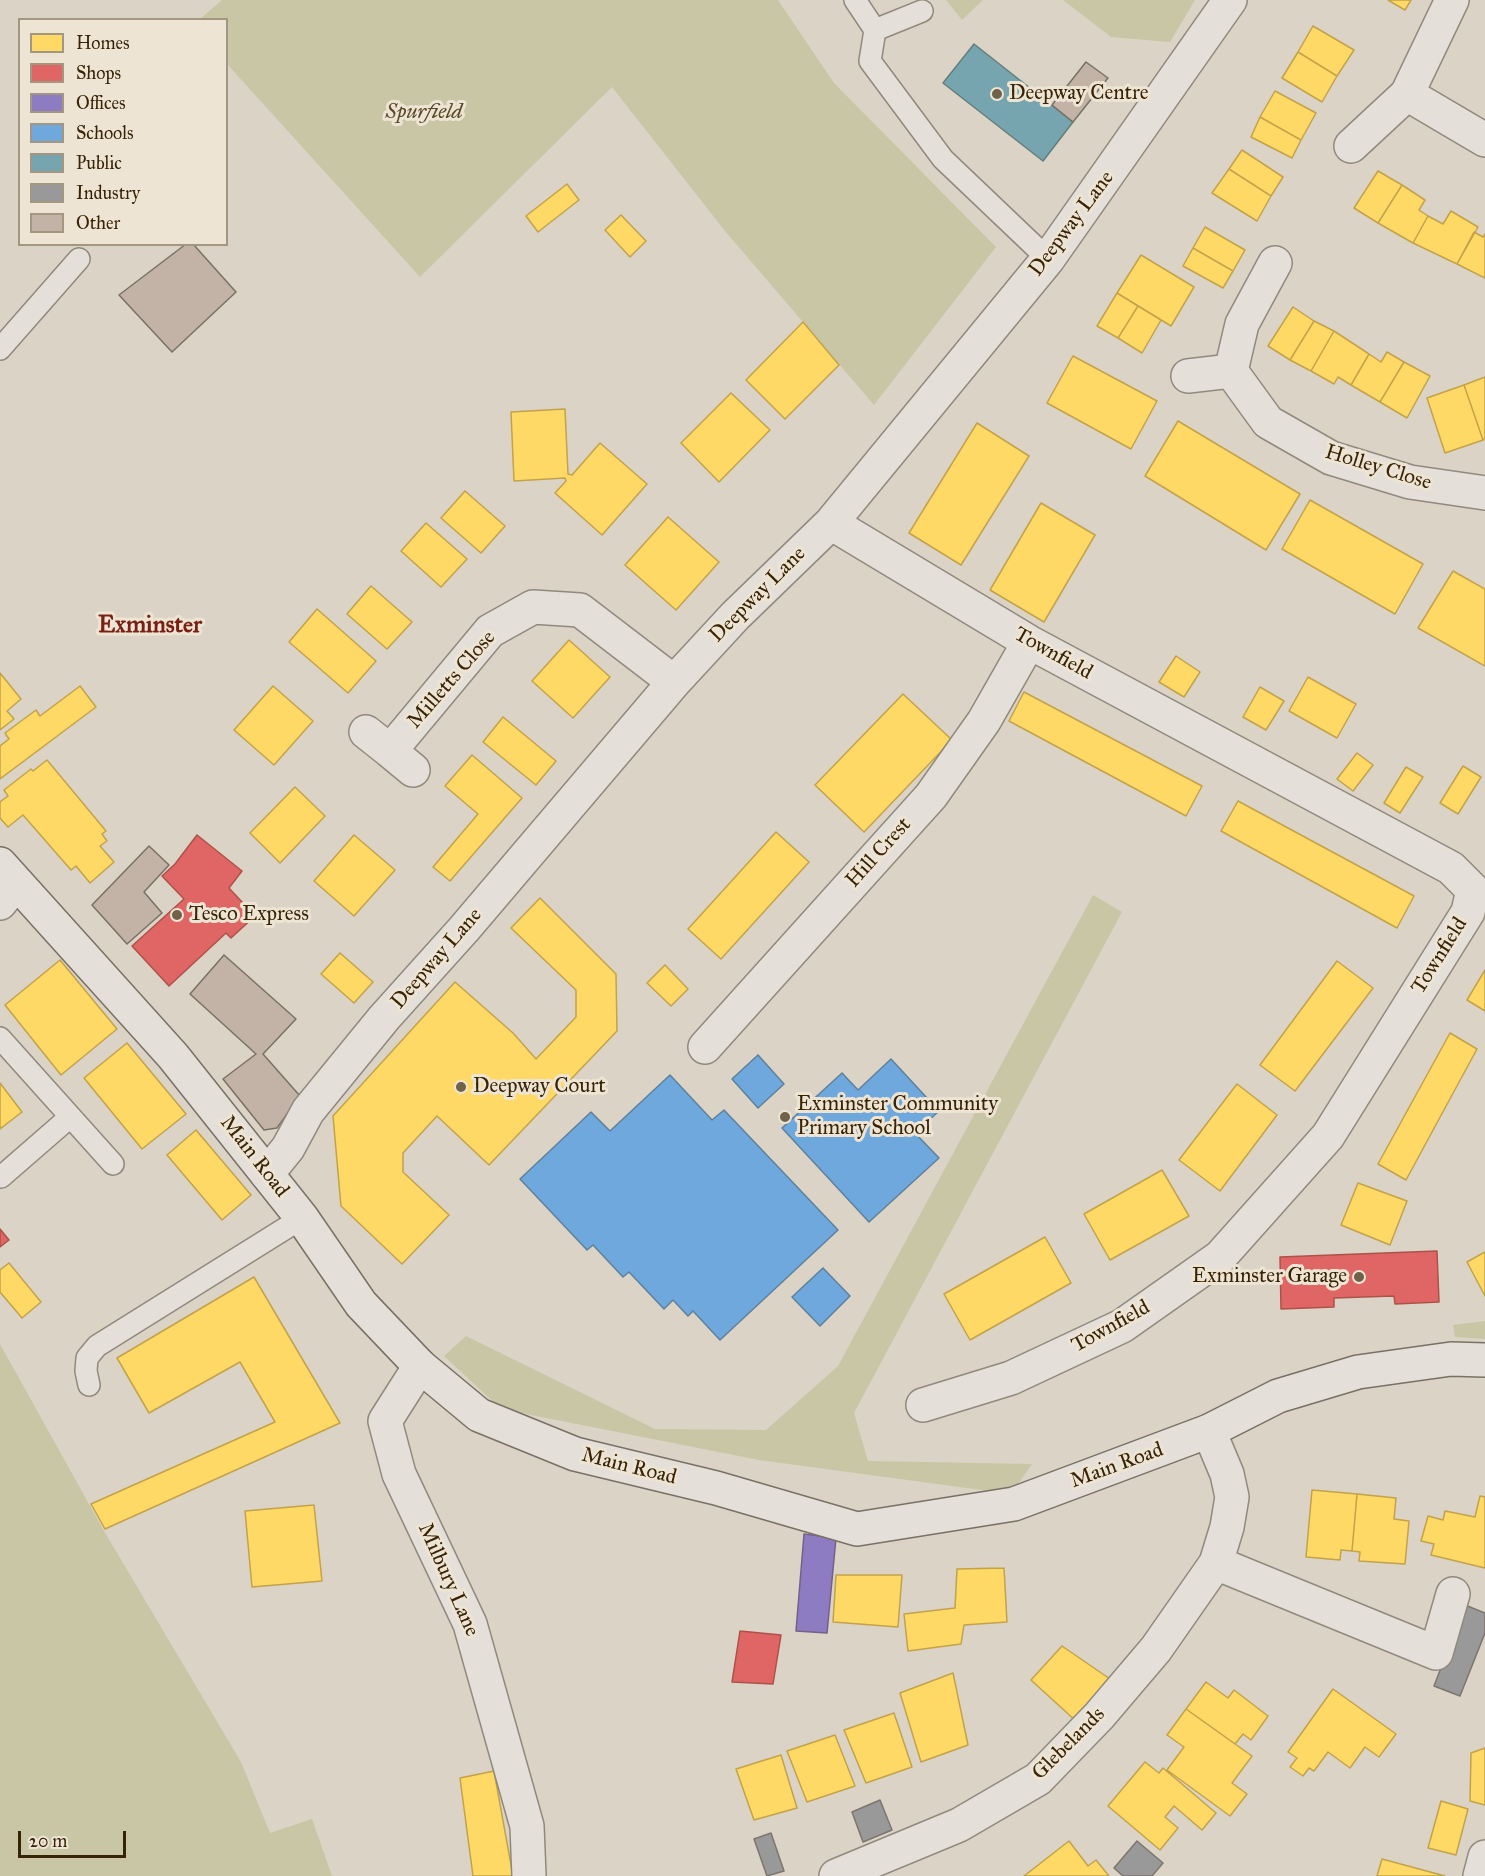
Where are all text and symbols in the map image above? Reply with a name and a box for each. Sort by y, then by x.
legend [18,18,228,246]
text: Homes [76,32,130,54]
text: Shops [76,62,121,84]
place label: Deepway Centre [1009,81,1148,107]
marker: Deepway Centre [990,87,1004,101]
text: Offices [76,92,126,114]
park label: Spurfield [385,100,463,126]
text: Schools [76,122,134,144]
text: Public [76,152,122,174]
street label: Deepway Lane [1024,166,1120,282]
text: Industry [76,182,140,204]
text: Other [76,212,120,234]
street label: Holley Close [1322,440,1434,496]
street label: Deepway Lane [705,542,811,648]
district label: Exminster [98,612,202,640]
street label: Townfield [1010,622,1096,686]
street label: Milletts Close [403,626,501,734]
street label: Hill Crest [841,813,917,893]
place label: Tesco Express [189,902,309,928]
street label: Deepway Lane [386,903,488,1015]
marker: Tesco Express [170,908,184,922]
street label: Townfield [1407,913,1473,999]
place label: Deepway Court [473,1074,606,1100]
marker: Deepway Court [454,1080,468,1094]
place label: Exminster Community Primary School [797,1092,998,1142]
marker: Exminster Community Primary School [778,1110,792,1124]
street label: Main Road [214,1111,294,1203]
place label: Exminster Garage [1192,1264,1347,1290]
marker: Exminster Garage [1352,1270,1366,1284]
street label: Townfield [1068,1295,1154,1359]
street label: Main Road [1067,1438,1167,1494]
street label: Main Road [579,1443,679,1491]
street label: Milbury Lane [412,1520,484,1640]
street label: Glebelands [1027,1702,1111,1786]
scale bar [21,1819,129,1857]
text: 20 m [29,1830,67,1852]

